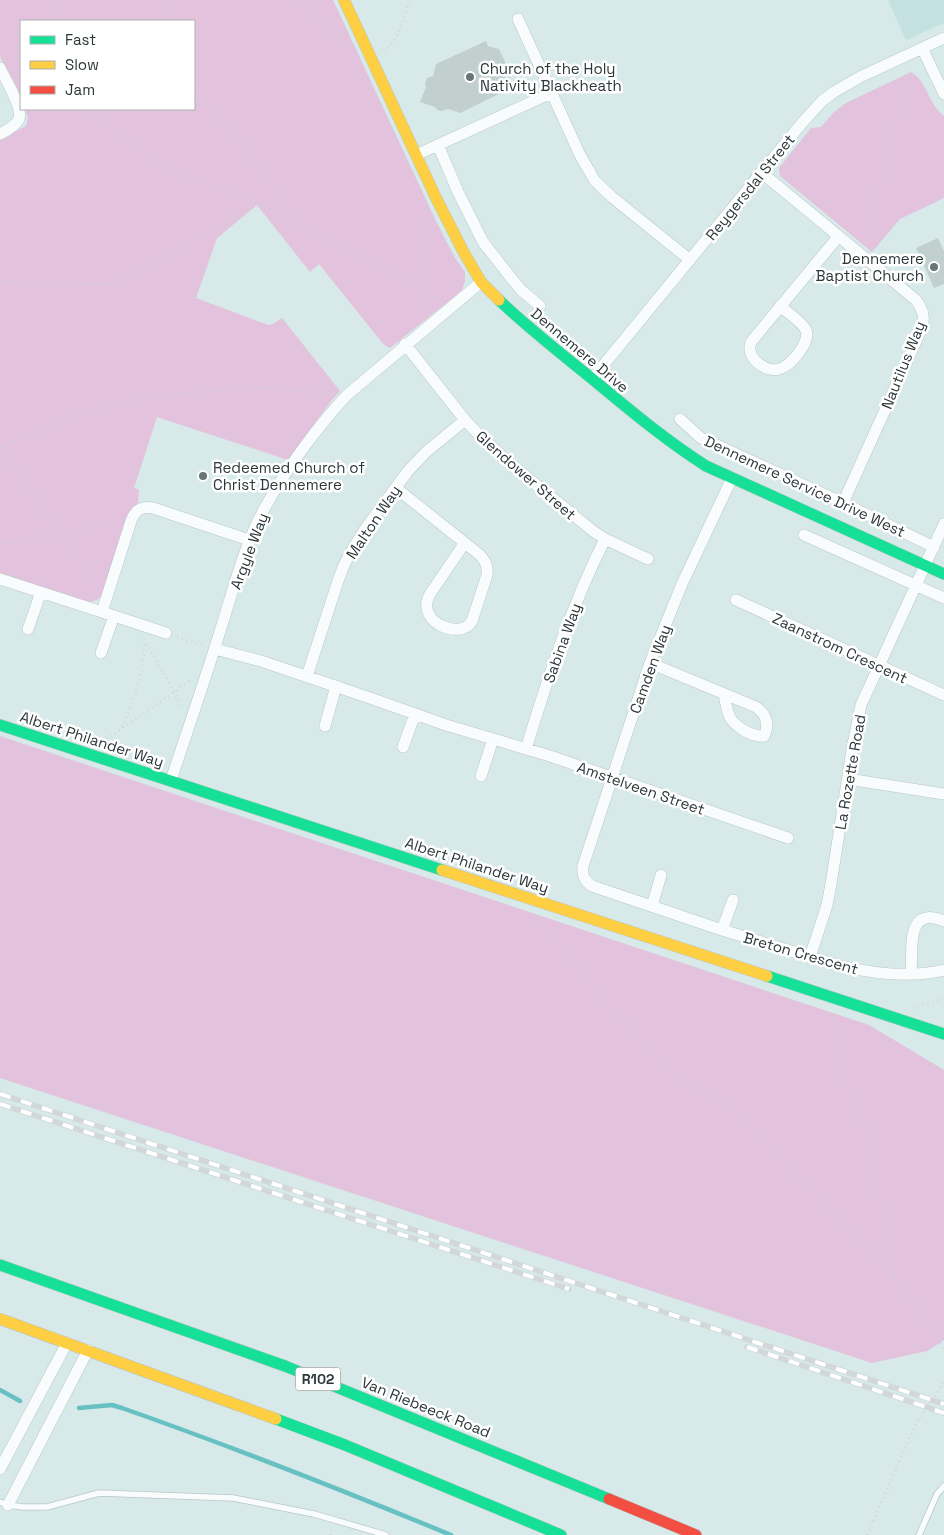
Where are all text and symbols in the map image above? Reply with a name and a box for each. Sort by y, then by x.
legend [20,20,195,110]
text: Fast [65,30,96,49]
text: Slow [65,55,99,74]
place label: Church of the Holy Nativity Blackheath [480,59,622,95]
marker: Church of the Holy Nativity Blackheath [464,71,476,83]
text: Jam [65,80,95,99]
street label: Reygersdal Street [701,130,799,244]
place label: Dennemere Baptist Church [816,249,924,285]
marker: Dennemere Baptist Church [928,261,940,273]
street label: Dennemere Drive [527,304,633,397]
street label: Nautilus Way [877,318,929,412]
street label: Glendower Street [472,426,580,524]
street label: Dennemere Service Drive West [702,431,908,541]
place label: Redeemed Church of Christ Dennemere [213,458,365,494]
marker: Redeemed Church of Christ Dennemere [197,470,209,482]
street label: Malton Way [341,482,405,562]
street label: Argyle Way [226,510,272,592]
street label: Sabina Way [539,601,585,685]
street label: Zaanstrom Crescent [770,608,911,688]
street label: Camden Way [625,622,675,716]
street label: Albert Philander Way [18,707,166,771]
street label: La Rozette Road [831,713,869,831]
street label: Amstelveen Street [575,757,707,819]
street label: Albert Philander Way [403,833,551,897]
street label: Breton Crescent [741,928,861,978]
road number: R102 [296,1368,340,1390]
street label: Van Riebeeck Road [359,1372,493,1442]

